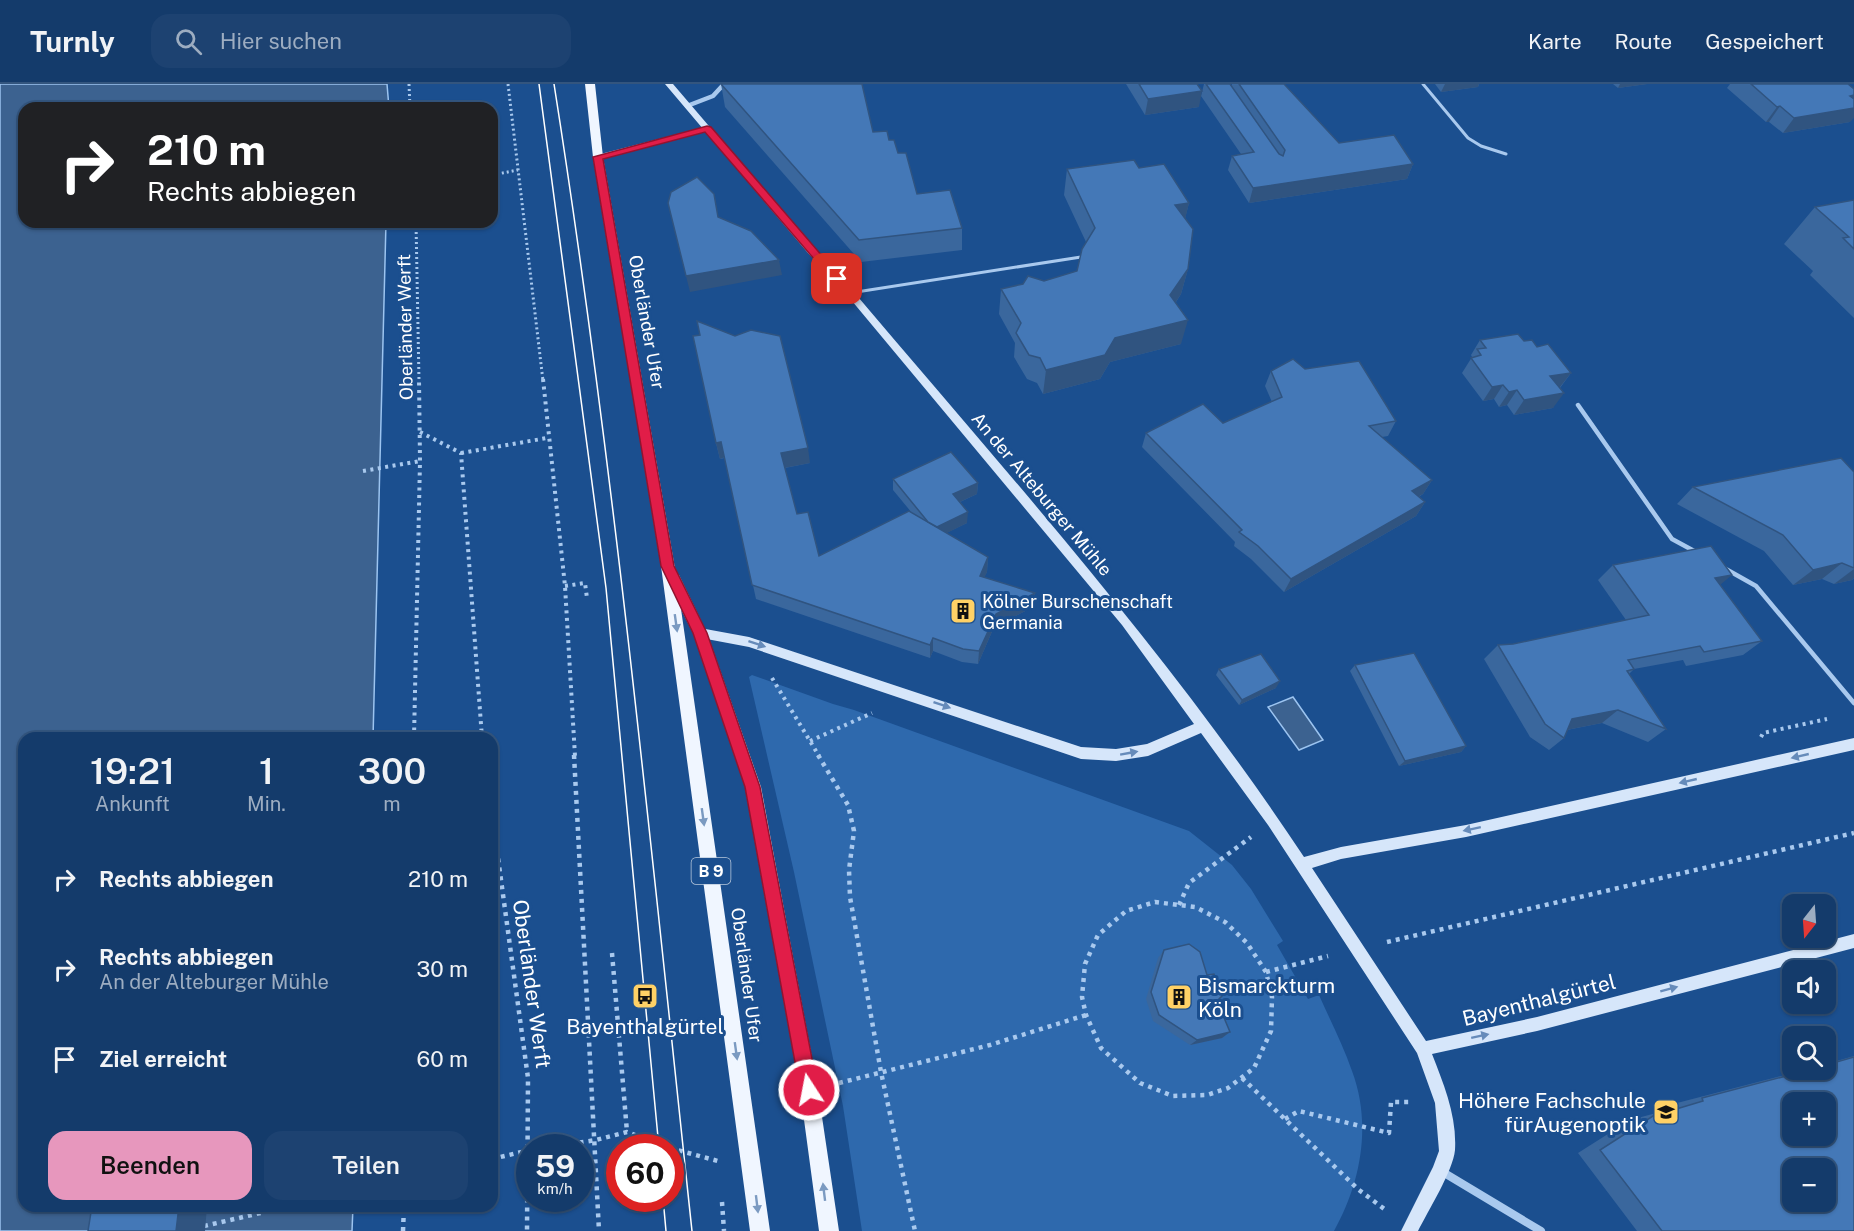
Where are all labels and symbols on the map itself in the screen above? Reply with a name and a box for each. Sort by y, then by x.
street label: Oberländer Ufer [625,253,669,391]
pin [811,253,862,304]
street label: Oberländer Werft [393,254,417,400]
street label: An der Alteburger Mühle [967,408,1117,580]
place label: Kölner Burschenschaft Germania [982,591,1173,633]
building icon: Kölner Burschenschaft Germania [948,596,978,626]
one-way arrow [671,614,681,633]
one-way arrow [748,640,766,649]
one-way arrow [933,700,951,710]
one-way arrow [1120,748,1139,757]
one-way arrow [1790,752,1809,761]
one-way arrow [1679,777,1698,786]
one-way arrow [699,807,708,826]
one-way arrow [1463,825,1482,835]
road number: B 9 [692,858,730,884]
north arrow [1782,894,1836,948]
street label: Oberländer Werft [508,898,556,1070]
street label: Oberländer Ufer [727,906,767,1044]
street label: Bayenthalgürtel [1460,969,1618,1031]
place label: Bismarckturm Köln [1198,973,1335,1022]
bus stop icon: Bayenthalgürtel [630,981,660,1011]
building icon: Bismarckturm Köln [1164,982,1194,1012]
one-way arrow [1660,984,1679,994]
place label: Bayenthalgürtel [566,1014,724,1039]
one-way arrow [1471,1031,1490,1040]
one-way arrow [732,1042,741,1061]
position arrow [777,1058,841,1122]
place label: Höhere Fachschule fürAugenoptik [1458,1088,1646,1137]
school or university icon: Höhere Fachschule fürAugenoptik [1651,1097,1681,1127]
speed limit sign: 60 [606,1134,684,1212]
one-way arrow [819,1182,829,1201]
one-way arrow [752,1194,761,1213]

